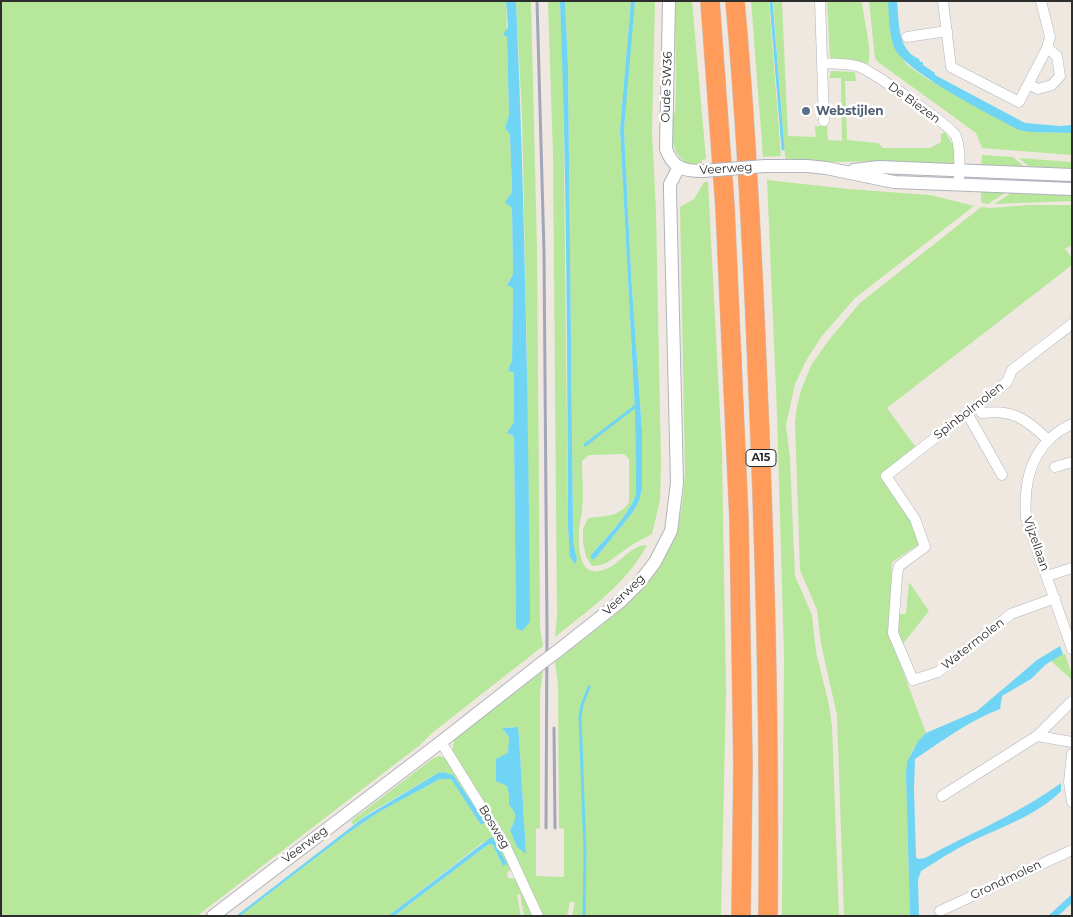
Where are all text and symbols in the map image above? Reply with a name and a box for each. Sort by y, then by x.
street label: Oude SW36 [659,51,675,123]
street label: De Biezen [885,79,943,127]
place label: Webstijlen [816,104,884,118]
marker: Webstijlen [800,105,812,117]
street label: Veerweg [699,160,753,178]
street label: Spinbolmolen [931,379,1007,443]
road number: A15 [746,449,776,466]
street label: Vijzellaan [1020,515,1052,573]
street label: Veerweg [600,571,648,619]
street label: Watermolen [939,615,1007,673]
street label: Bosweg [475,803,513,851]
street label: Veerweg [279,823,331,867]
street label: Grondmolen [968,857,1044,903]

